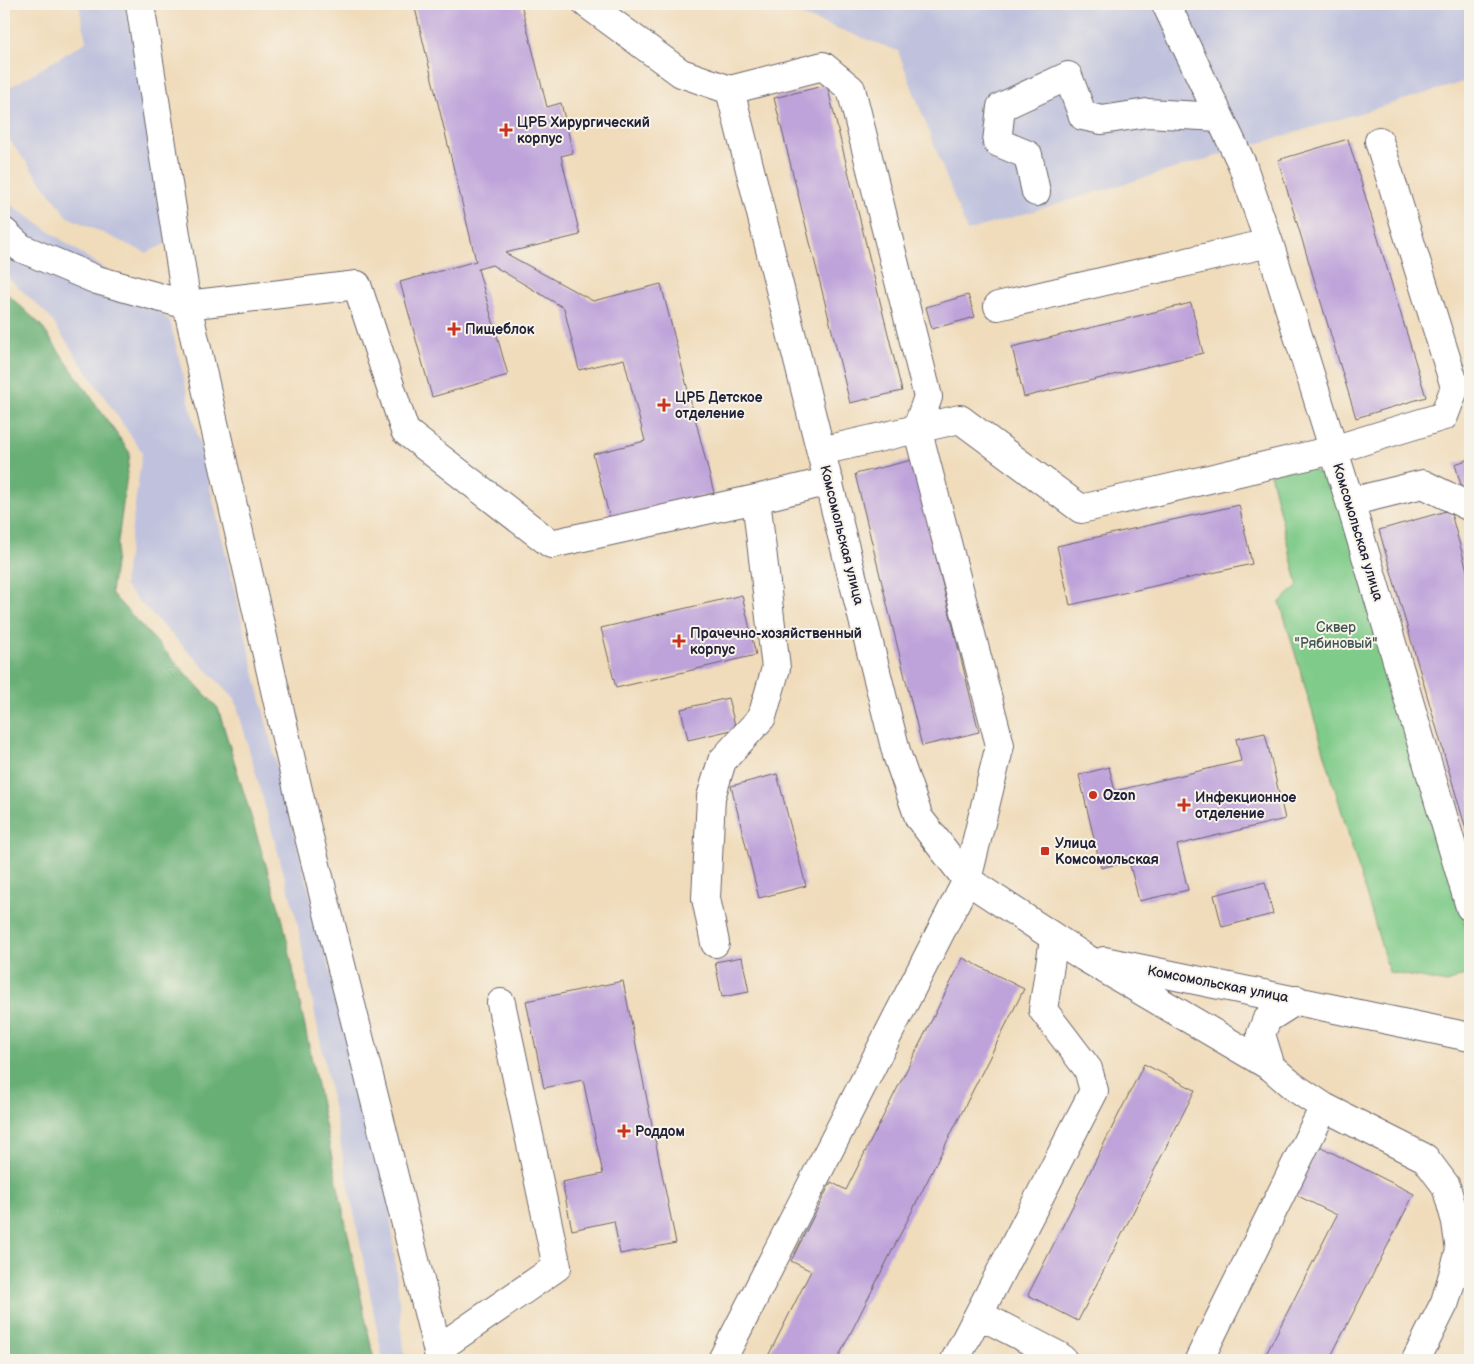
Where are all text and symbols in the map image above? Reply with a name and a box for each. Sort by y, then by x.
place label: ЦРБ Хирургический корпус [517,114,650,147]
marker: ЦРБ Хирургический корпус [499,123,513,137]
place label: Пищеблок [465,321,535,338]
marker: Пищеблок [447,322,461,336]
place label: ЦРБ Детское отделение [675,389,763,422]
marker: ЦРБ Детское отделение [657,398,671,412]
street label: Комсомольская улица [1329,461,1387,604]
street label: Комсомольская улица [816,463,868,607]
park label: Сквер "Рябиновый" [1294,619,1378,652]
place label: Прачечно-хозяйственный корпус [690,625,862,658]
marker: Прачечно-хозяйственный корпус [672,634,686,648]
place label: Ozon [1103,787,1136,804]
marker: Ozon [1087,789,1099,801]
place label: Инфекционное отделение [1195,789,1297,822]
marker: Инфекционное отделение [1177,798,1191,812]
place label: Улица Комсомольская [1055,835,1159,868]
marker: Улица Комсомольская [1039,845,1051,857]
street label: Комсомольская улица [1146,962,1291,1006]
place label: Роддом [635,1123,685,1140]
marker: Роддом [617,1124,631,1138]

